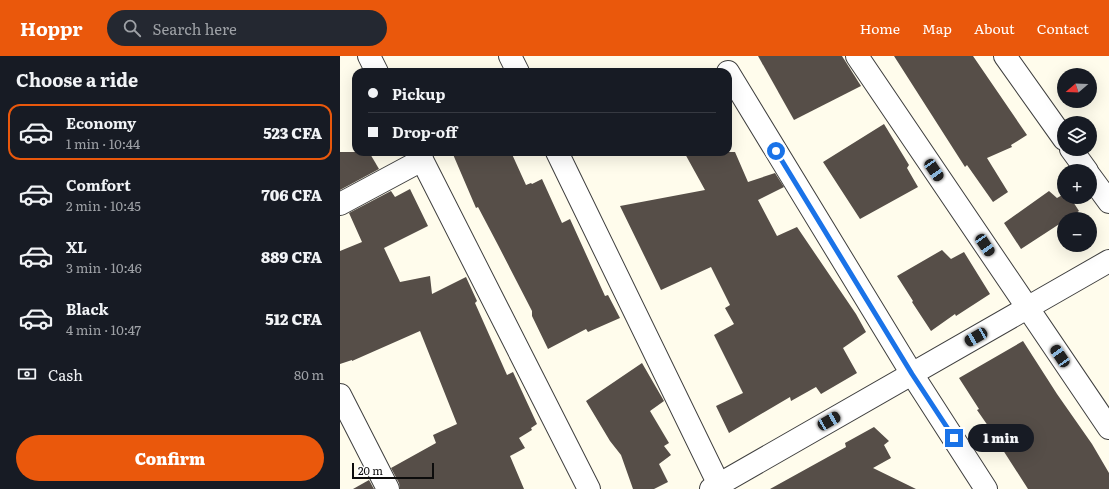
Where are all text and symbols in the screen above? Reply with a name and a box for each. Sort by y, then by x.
search box [107,10,387,46]
text: Hoppr [20,14,83,42]
icon: search [121,17,143,39]
text: Search here [153,17,237,40]
text: Home [860,18,900,38]
text: Map [922,18,952,38]
text: About [974,18,1015,38]
text: Contact [1037,18,1089,38]
text: Choose a ride [16,66,138,93]
north arrow [1057,68,1097,108]
map controls [1057,68,1097,252]
text: Pickup [392,82,445,105]
text: Economy [66,111,136,134]
icon: car [18,114,54,150]
button: layers [1057,116,1097,156]
text: Drop-off [392,120,457,143]
text: 523 CFA [263,121,322,144]
text: 1 min · 10:44 [66,134,140,153]
route start [767,142,785,160]
car [922,157,946,183]
button: + [1057,164,1097,204]
text: Comfort [66,173,131,196]
icon: car [18,176,54,212]
text: 706 CFA [261,183,322,206]
text: 2 min · 10:45 [66,196,141,215]
button: − [1057,212,1097,252]
car [973,232,997,258]
text: XL [66,235,87,258]
icon: car [18,238,54,274]
text: 889 CFA [261,245,322,268]
text: 3 min · 10:46 [66,258,142,277]
text: Black [66,297,109,320]
icon: car [18,300,54,336]
text: 512 CFA [265,307,322,330]
text: 4 min · 10:47 [66,320,141,339]
car [963,326,989,348]
car [1048,343,1072,369]
icon: cash [16,363,38,385]
text: Cash [48,363,83,386]
text: 80 m [294,365,324,384]
car [816,410,842,432]
callout: 1 min [968,424,1034,452]
text: 1 min [983,428,1019,447]
route end [945,429,963,447]
button: Confirm [16,435,324,481]
scale bar [352,461,434,480]
text: 20 m [358,462,383,478]

